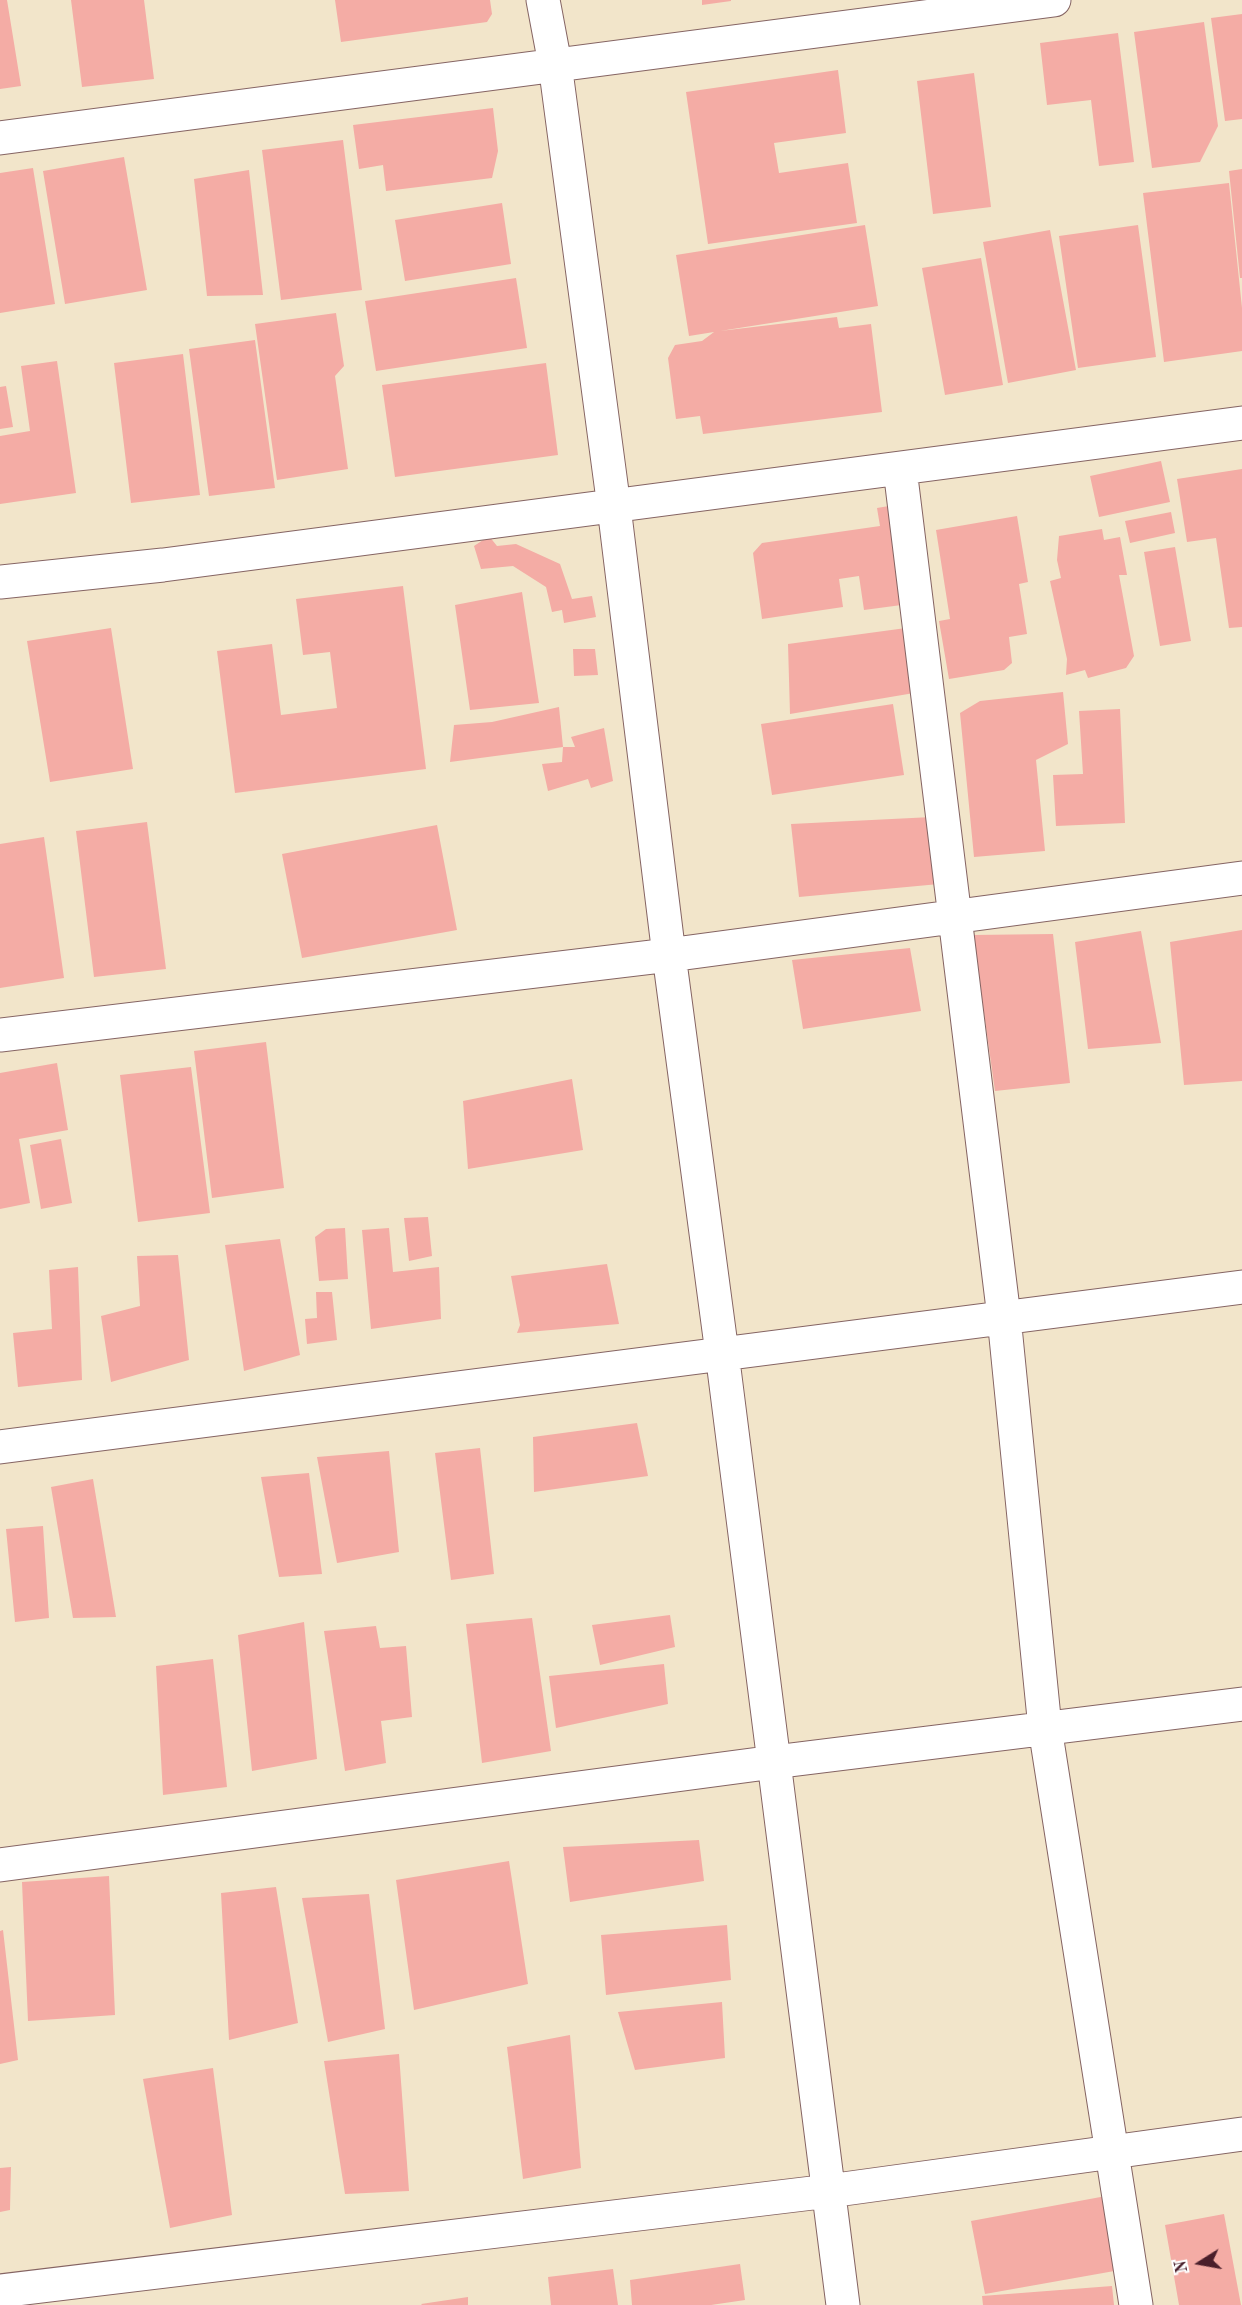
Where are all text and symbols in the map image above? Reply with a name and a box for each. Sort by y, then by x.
north arrow [1170,2233,1230,2293]
text: N [1173,2259,1191,2274]

